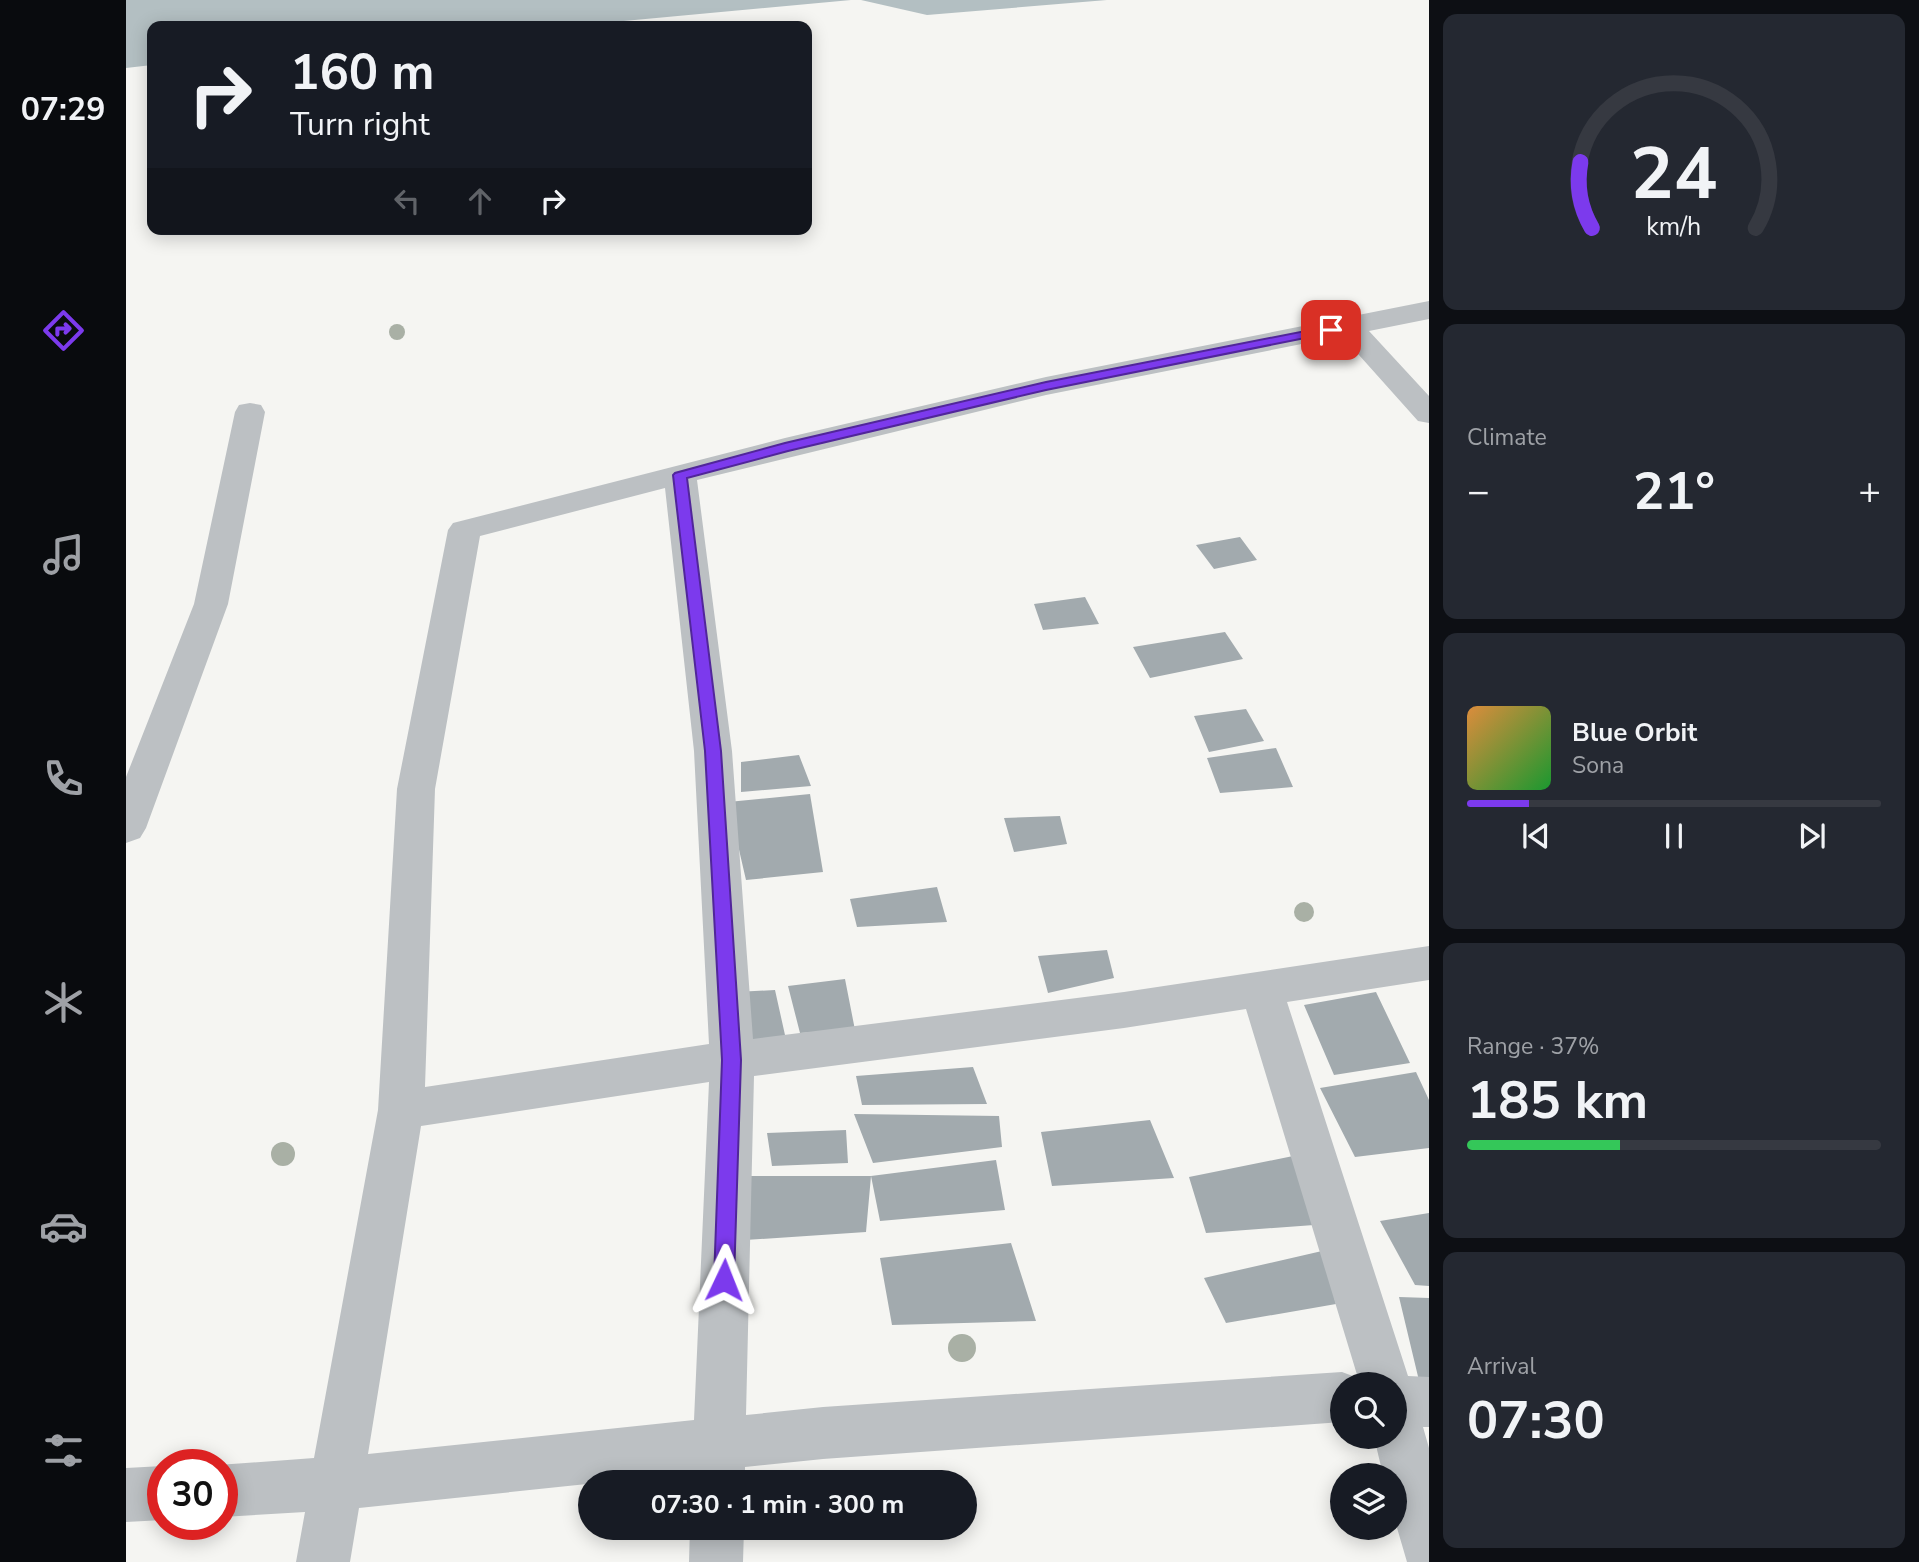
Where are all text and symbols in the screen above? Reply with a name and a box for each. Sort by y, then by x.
text: 160 m [290,39,434,106]
icon: right [175,49,266,140]
text: 07:29 [21,88,105,131]
text: Turn right [290,103,430,146]
text: 24 [1630,124,1718,224]
icon: left [388,182,426,220]
icon: ahead [461,182,499,220]
icon: right [534,182,572,220]
text: km/h [1646,210,1702,244]
pin [1301,300,1361,360]
icon: directions [39,306,88,355]
icon: arrive [1312,311,1350,349]
text: Climate [1467,422,1547,453]
text: 21° [1633,456,1715,527]
text: − [1467,466,1490,517]
text: + [1858,466,1881,517]
icon: music [39,530,88,579]
text: Blue Orbit [1572,715,1697,750]
text: Sona [1572,750,1624,781]
icon: phone [39,754,88,803]
icon: previous [1517,817,1555,855]
icon: pause [1655,817,1693,855]
icon: next [1793,817,1831,855]
icon: climate [39,978,88,1027]
text: Range · 37% [1467,1031,1599,1062]
text: 185 km [1467,1065,1648,1136]
icon: car [39,1202,88,1251]
position arrow [687,1243,761,1317]
text: Arrival [1467,1351,1536,1382]
map controls [1330,1372,1407,1540]
button: search [1330,1372,1407,1449]
text: 07:30 [1467,1385,1605,1456]
icon: filters [39,1426,88,1475]
speed limit sign: 30 [147,1449,238,1540]
button: layers [1330,1463,1407,1540]
text: 07:30 · 1 min · 300 m [651,1487,904,1522]

